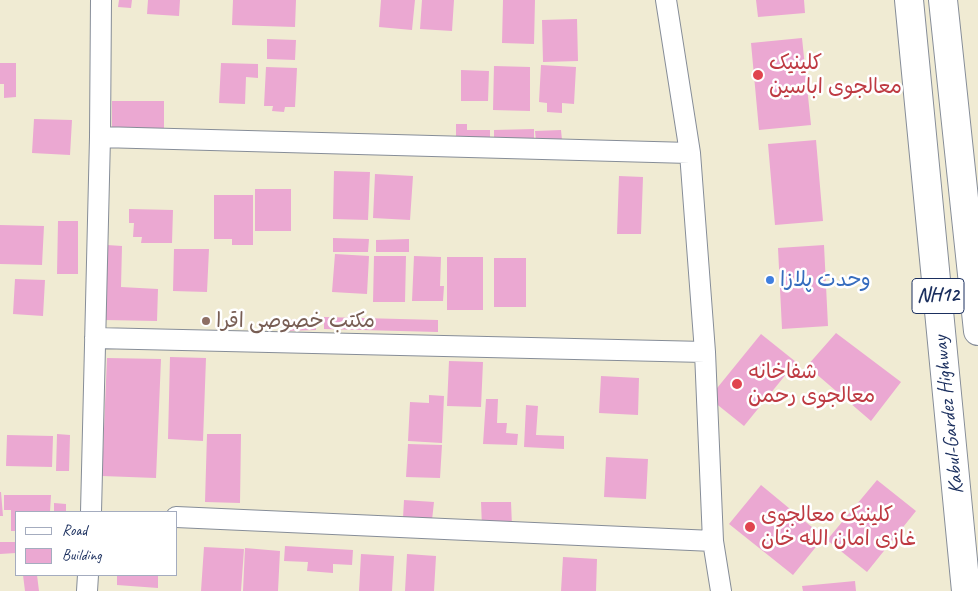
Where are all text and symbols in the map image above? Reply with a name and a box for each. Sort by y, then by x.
place label: کلینیک معالجوی اباسین [769,50,902,100]
marker: کلینیک معالجوی اباسین [751,68,765,82]
place label: وحدت پلازا [780,267,871,293]
marker: وحدت پلازا [764,274,776,286]
road number: NH12 [912,278,964,314]
place label: مکتب خصوصی اقرا [216,308,375,334]
marker: مکتب خصوصی اقرا [200,315,212,327]
street label: Kabul-Gardez Highway [928,335,970,495]
place label: شفاخانه معالجوی رحمن [748,359,875,409]
marker: شفاخانه معالجوی رحمن [730,377,744,391]
place label: کلینیک معالجوی غازی امان الله خان [761,502,916,552]
legend [15,511,178,576]
marker: کلینیک معالجوی غازی امان الله خان [743,520,757,534]
text: Road [62,521,87,540]
text: Building [62,546,101,565]

